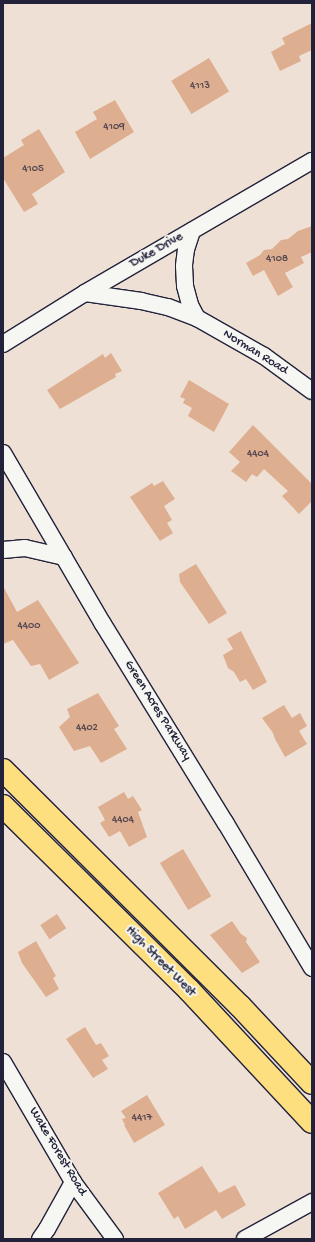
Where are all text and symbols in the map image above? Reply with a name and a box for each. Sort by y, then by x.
house number: 4113 [190,79,210,93]
house number: 4109 [103,120,125,134]
house number: 4105 [22,162,44,176]
street label: Duke Drive [128,230,186,272]
house number: 4108 [266,252,288,266]
street label: Norman Road [220,327,290,379]
house number: 4404 [247,447,269,461]
house number: 4400 [18,619,40,633]
street label: Green Acres Parkway [120,658,194,764]
house number: 4402 [76,721,98,735]
house number: 4404 [112,813,134,827]
street label: High Street West [122,924,198,1000]
street label: Wake Forest Road [25,1105,89,1199]
house number: 4417 [132,1111,152,1125]

